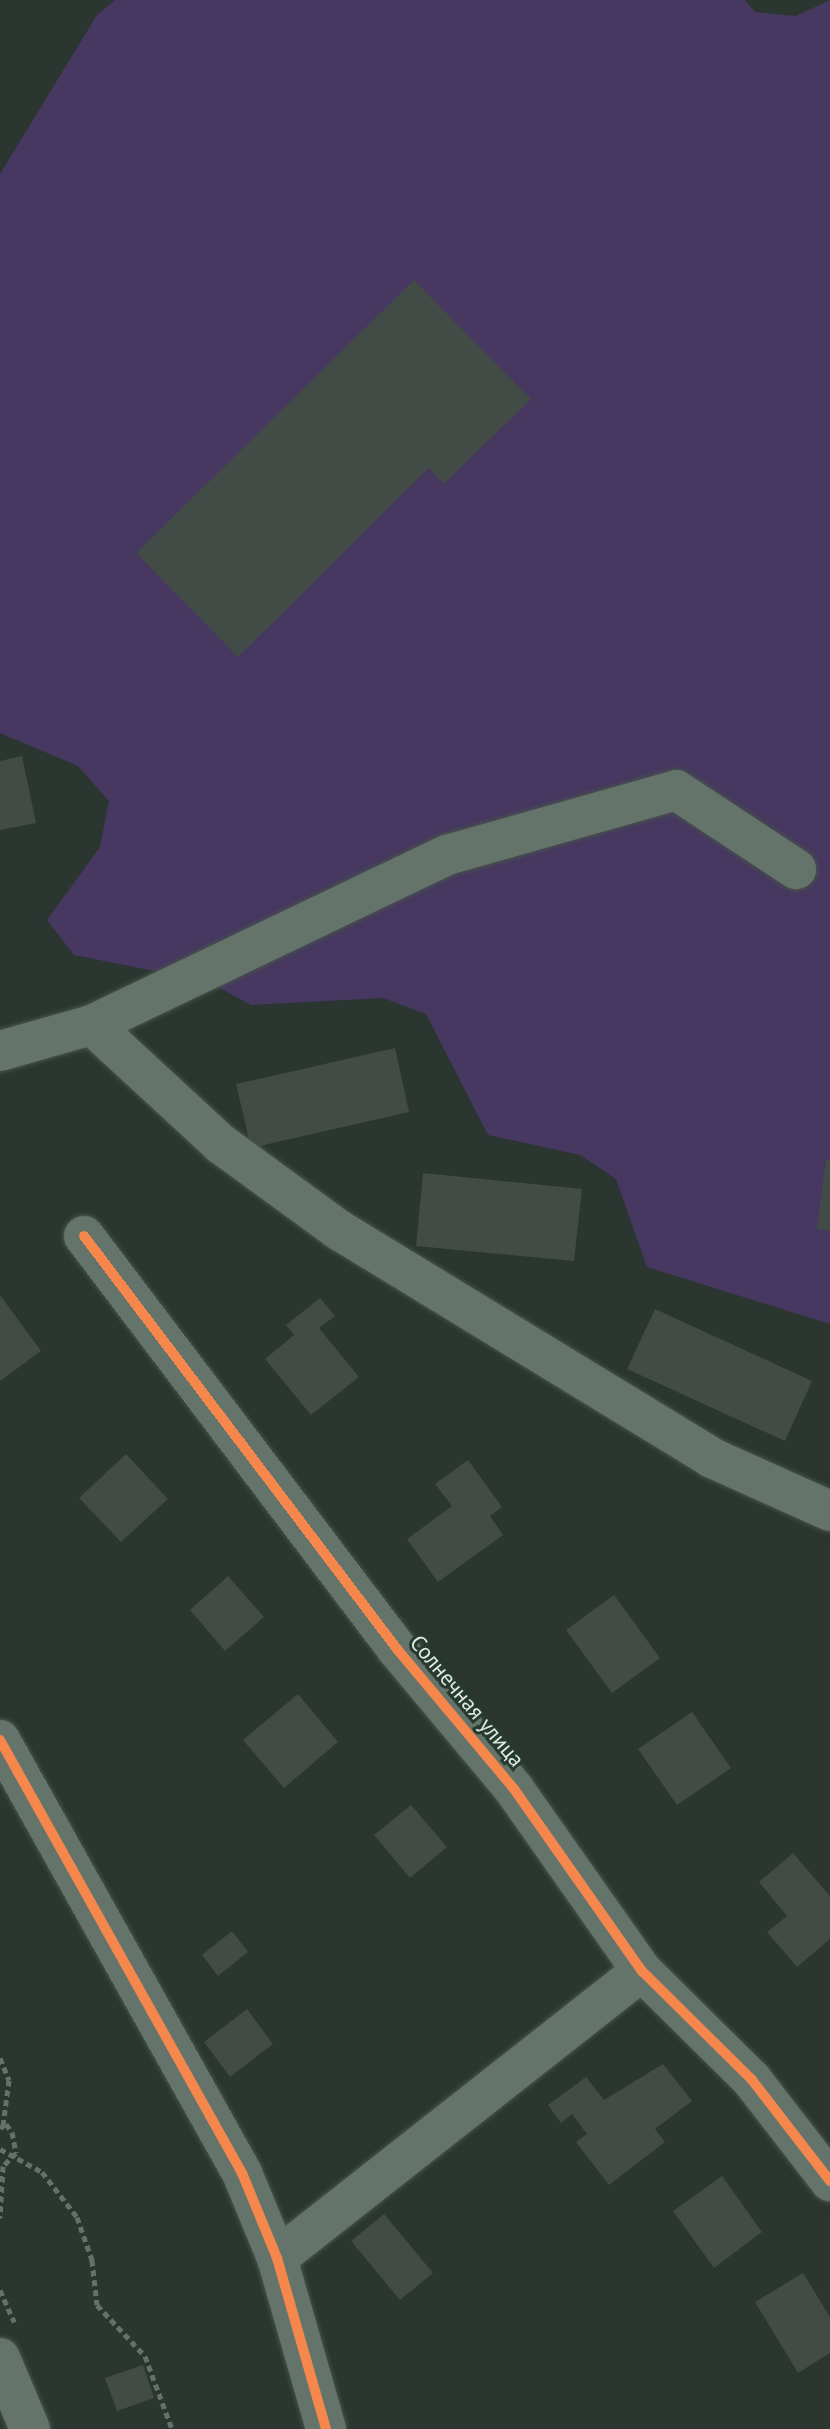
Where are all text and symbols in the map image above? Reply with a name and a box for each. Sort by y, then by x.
street label: Солнечная улица [404,1630,530,1772]

